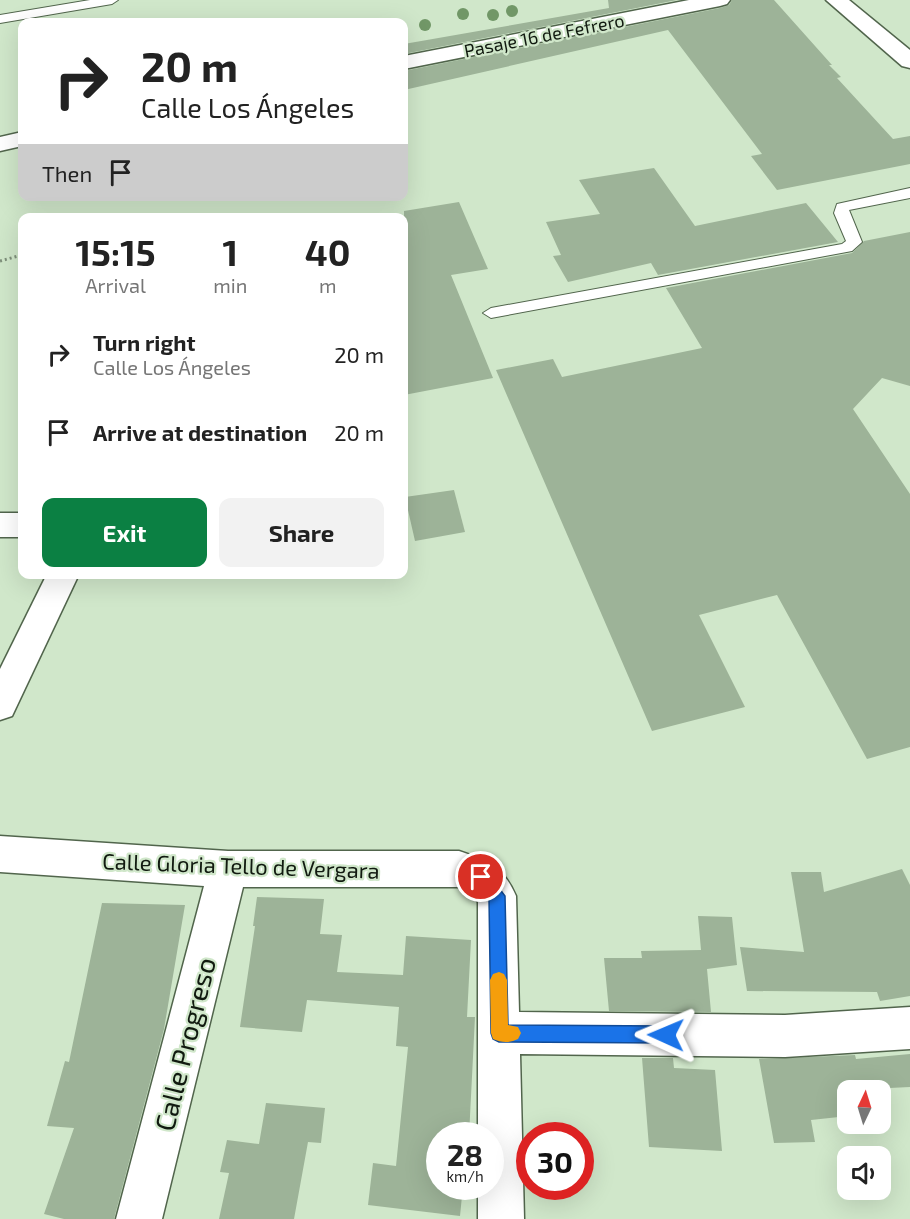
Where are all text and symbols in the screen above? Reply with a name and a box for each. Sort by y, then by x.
street label: Pasaje 16 de Fefrero [462,9,626,61]
text: 20 m [141,40,238,90]
icon: right [42,42,120,120]
text: Calle Los Ángeles [141,91,354,123]
icon: arrive [104,156,137,189]
text: Then [42,160,92,186]
text: 15:15 [76,230,156,273]
text: 1 [222,230,238,273]
text: 40 [305,230,350,273]
text: Arrival [85,273,146,297]
text: min [213,273,247,297]
text: m [319,273,336,297]
text: Turn right [93,329,195,355]
icon: right [42,338,75,371]
text: 20 m [334,341,384,367]
text: Calle Los Ángeles [93,355,251,379]
icon: arrive [42,416,75,449]
text: Arrive at destination [93,419,307,445]
text: 20 m [334,419,384,445]
button: Exit [42,498,207,567]
button: Share [219,498,384,567]
street label: Calle Gloria Tello de Vergara [102,847,380,883]
pin [455,851,506,902]
icon: arrive [464,860,497,893]
street label: Calle Progreso [147,954,222,1134]
position arrow [634,1003,698,1067]
north arrow [837,1080,891,1134]
map controls [837,1080,891,1200]
speed limit sign: 30 [516,1122,594,1200]
text: 28 [447,1136,483,1172]
button: sound [837,1146,891,1200]
text: km/h [446,1167,484,1185]

